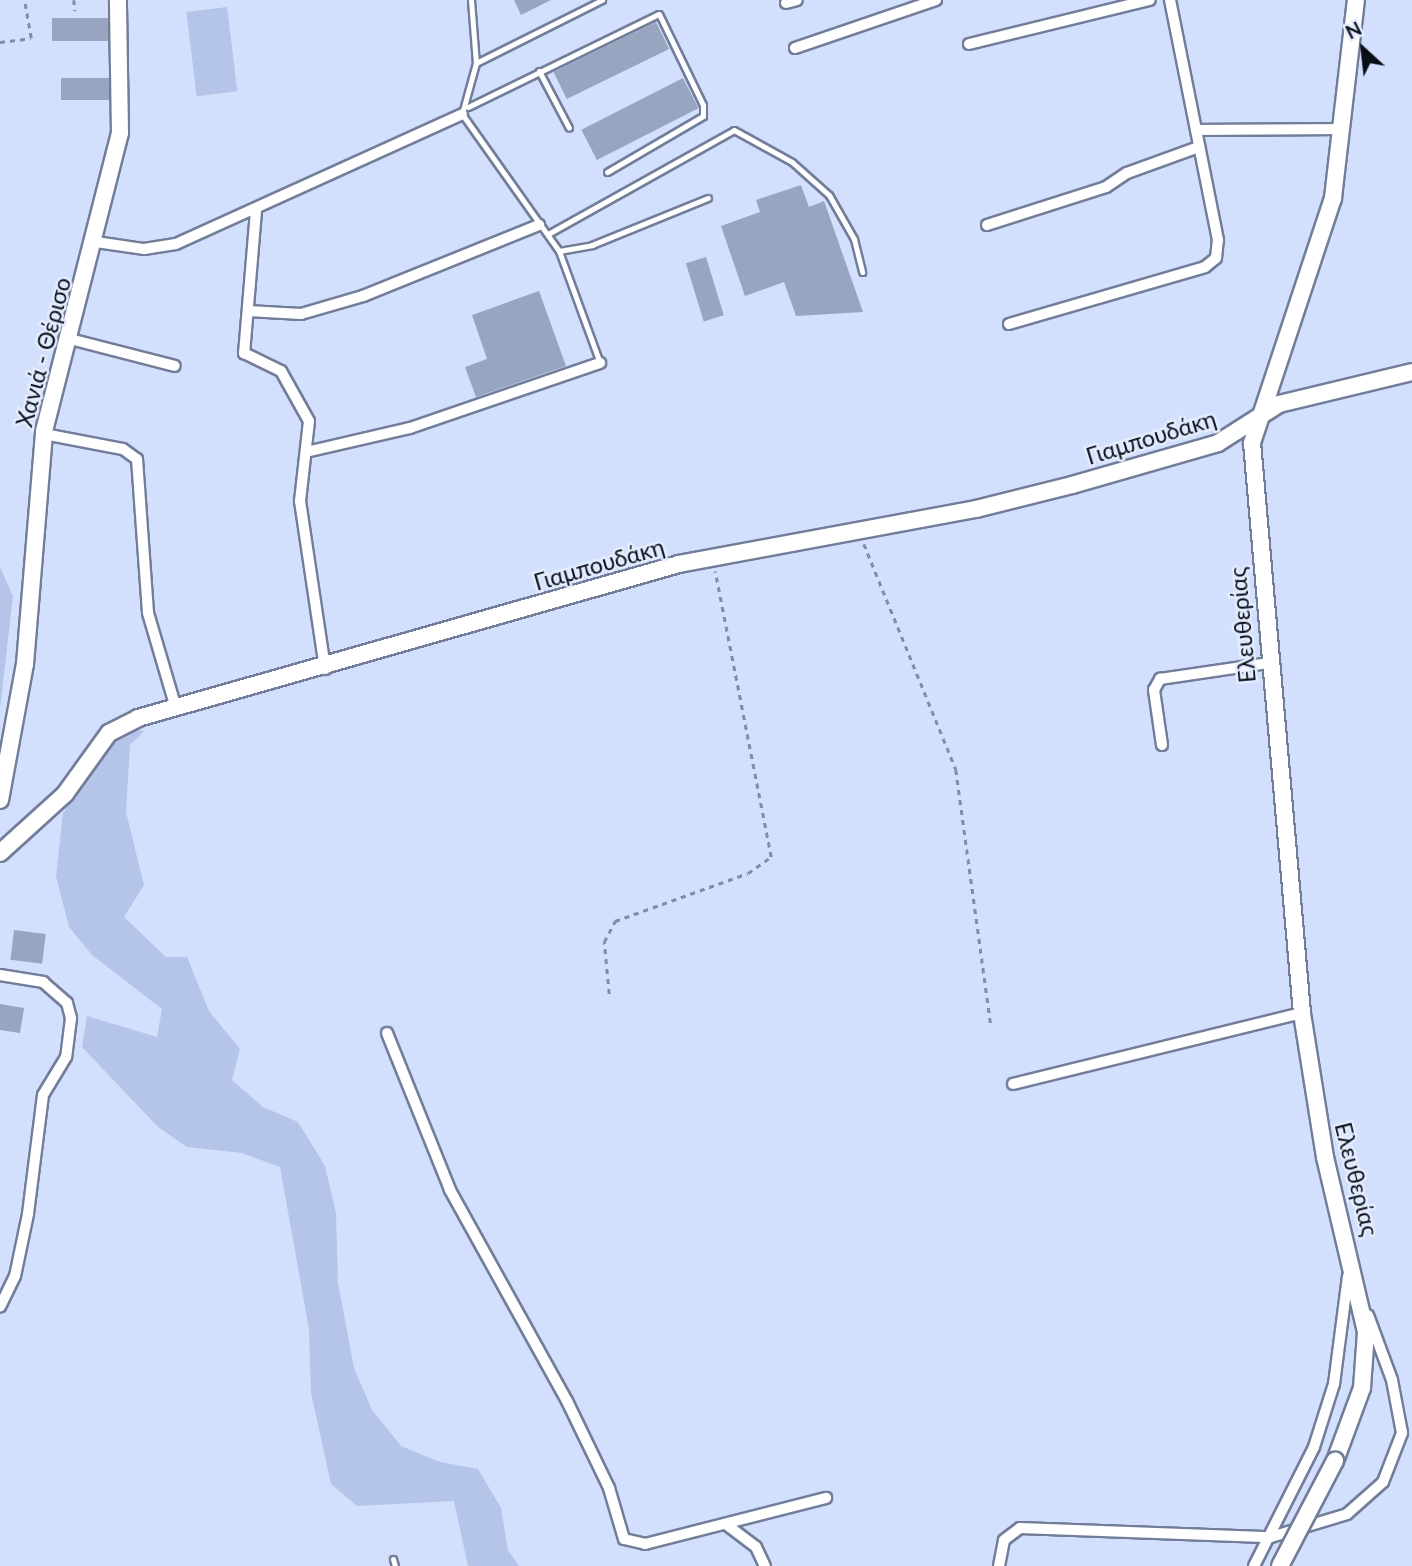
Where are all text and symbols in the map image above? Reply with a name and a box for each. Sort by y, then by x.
north arrow [1328,14,1398,84]
text: N [1341,16,1365,43]
street label: Χανιά - Θέρισο [10,274,76,430]
street label: Γιαμπουδάκη [1083,404,1219,470]
street label: Γιαμπουδάκη [531,532,667,596]
street label: Ελευθερίας [1223,566,1261,684]
street label: Ελευθερίας [1330,1119,1384,1239]

